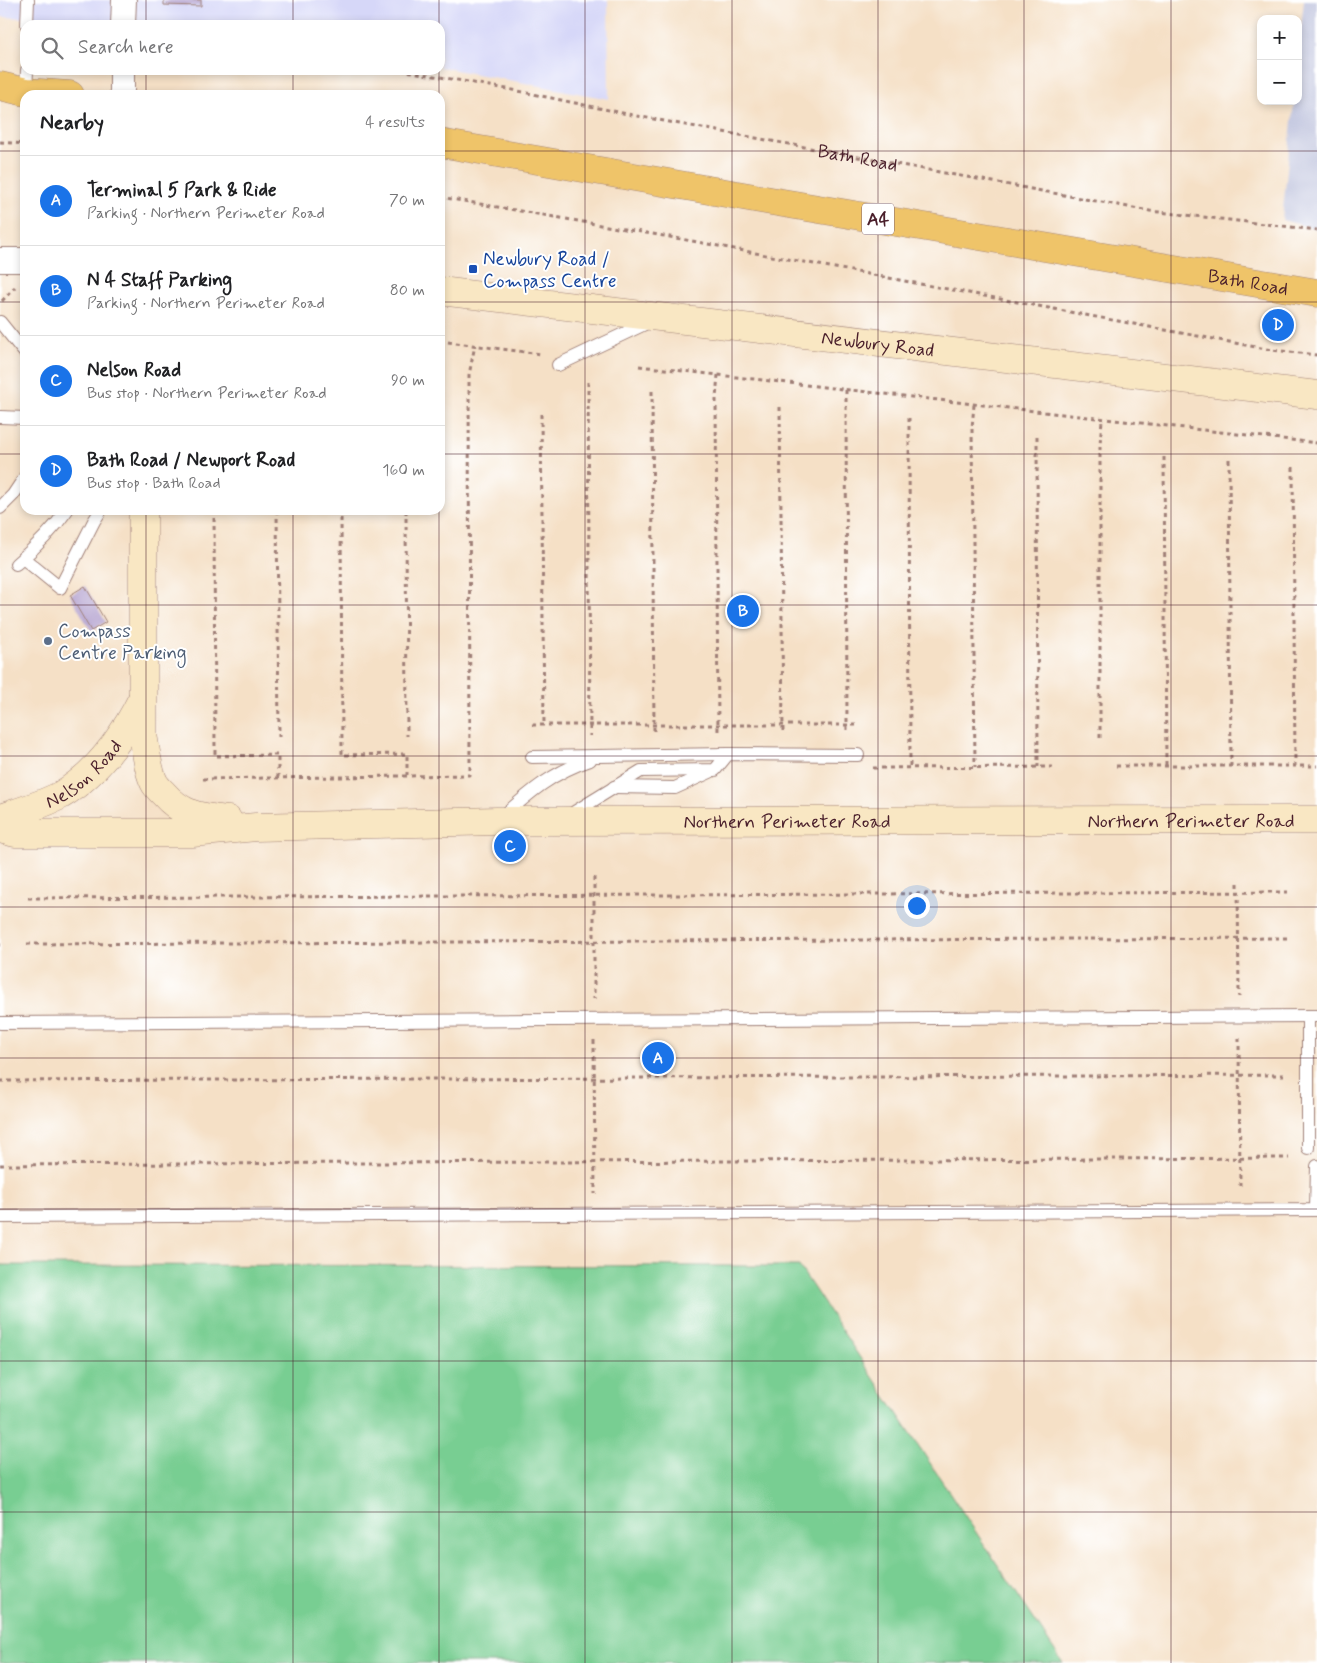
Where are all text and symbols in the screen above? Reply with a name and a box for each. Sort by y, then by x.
map controls [1257,15,1302,105]
button: + [1257,15,1302,60]
search box [20,20,445,75]
icon: search [38,34,66,62]
text: Search here [78,35,174,60]
button: − [1257,60,1302,105]
text: Nearby [40,109,104,137]
text: 4 results [365,112,425,133]
street label: Bath Road [815,139,900,178]
text: Terminal 5 Park & Ride [87,178,277,203]
text: A [51,190,61,211]
text: 70 m [389,190,425,211]
text: Parking · Northern Perimeter Road [87,203,325,224]
road number: A4 [862,203,894,234]
place label: Newbury Road / Compass Centre [483,247,616,294]
marker: Newbury Road / Compass Centre [467,263,479,275]
street label: Bath Road [1206,264,1290,302]
text: N 4 Staff Parking [87,268,232,293]
text: B [51,280,61,301]
text: 80 m [390,280,425,301]
text: Parking · Northern Perimeter Road [87,293,325,314]
pin: D [1262,306,1294,344]
street label: Newbury Road [820,325,936,364]
text: Nelson Road [87,358,181,383]
text: C [50,370,62,391]
text: 90 m [391,370,425,391]
text: Bus stop · Northern Perimeter Road [87,383,327,404]
text: Bath Road / Newport Road [87,448,295,473]
text: D [50,460,62,481]
text: 160 m [382,460,425,481]
text: Bus stop · Bath Road [87,473,220,494]
pin: B [727,592,759,630]
place label: Compass Centre Parking [58,619,186,668]
marker: Compass Centre Parking [42,635,54,647]
street label: Nelson Road [42,735,128,815]
street label: Northern Perimeter Road [1088,809,1295,834]
street label: Northern Perimeter Road [684,810,891,835]
pin: C [494,827,526,865]
your location [904,893,930,919]
pin: A [642,1039,674,1077]

